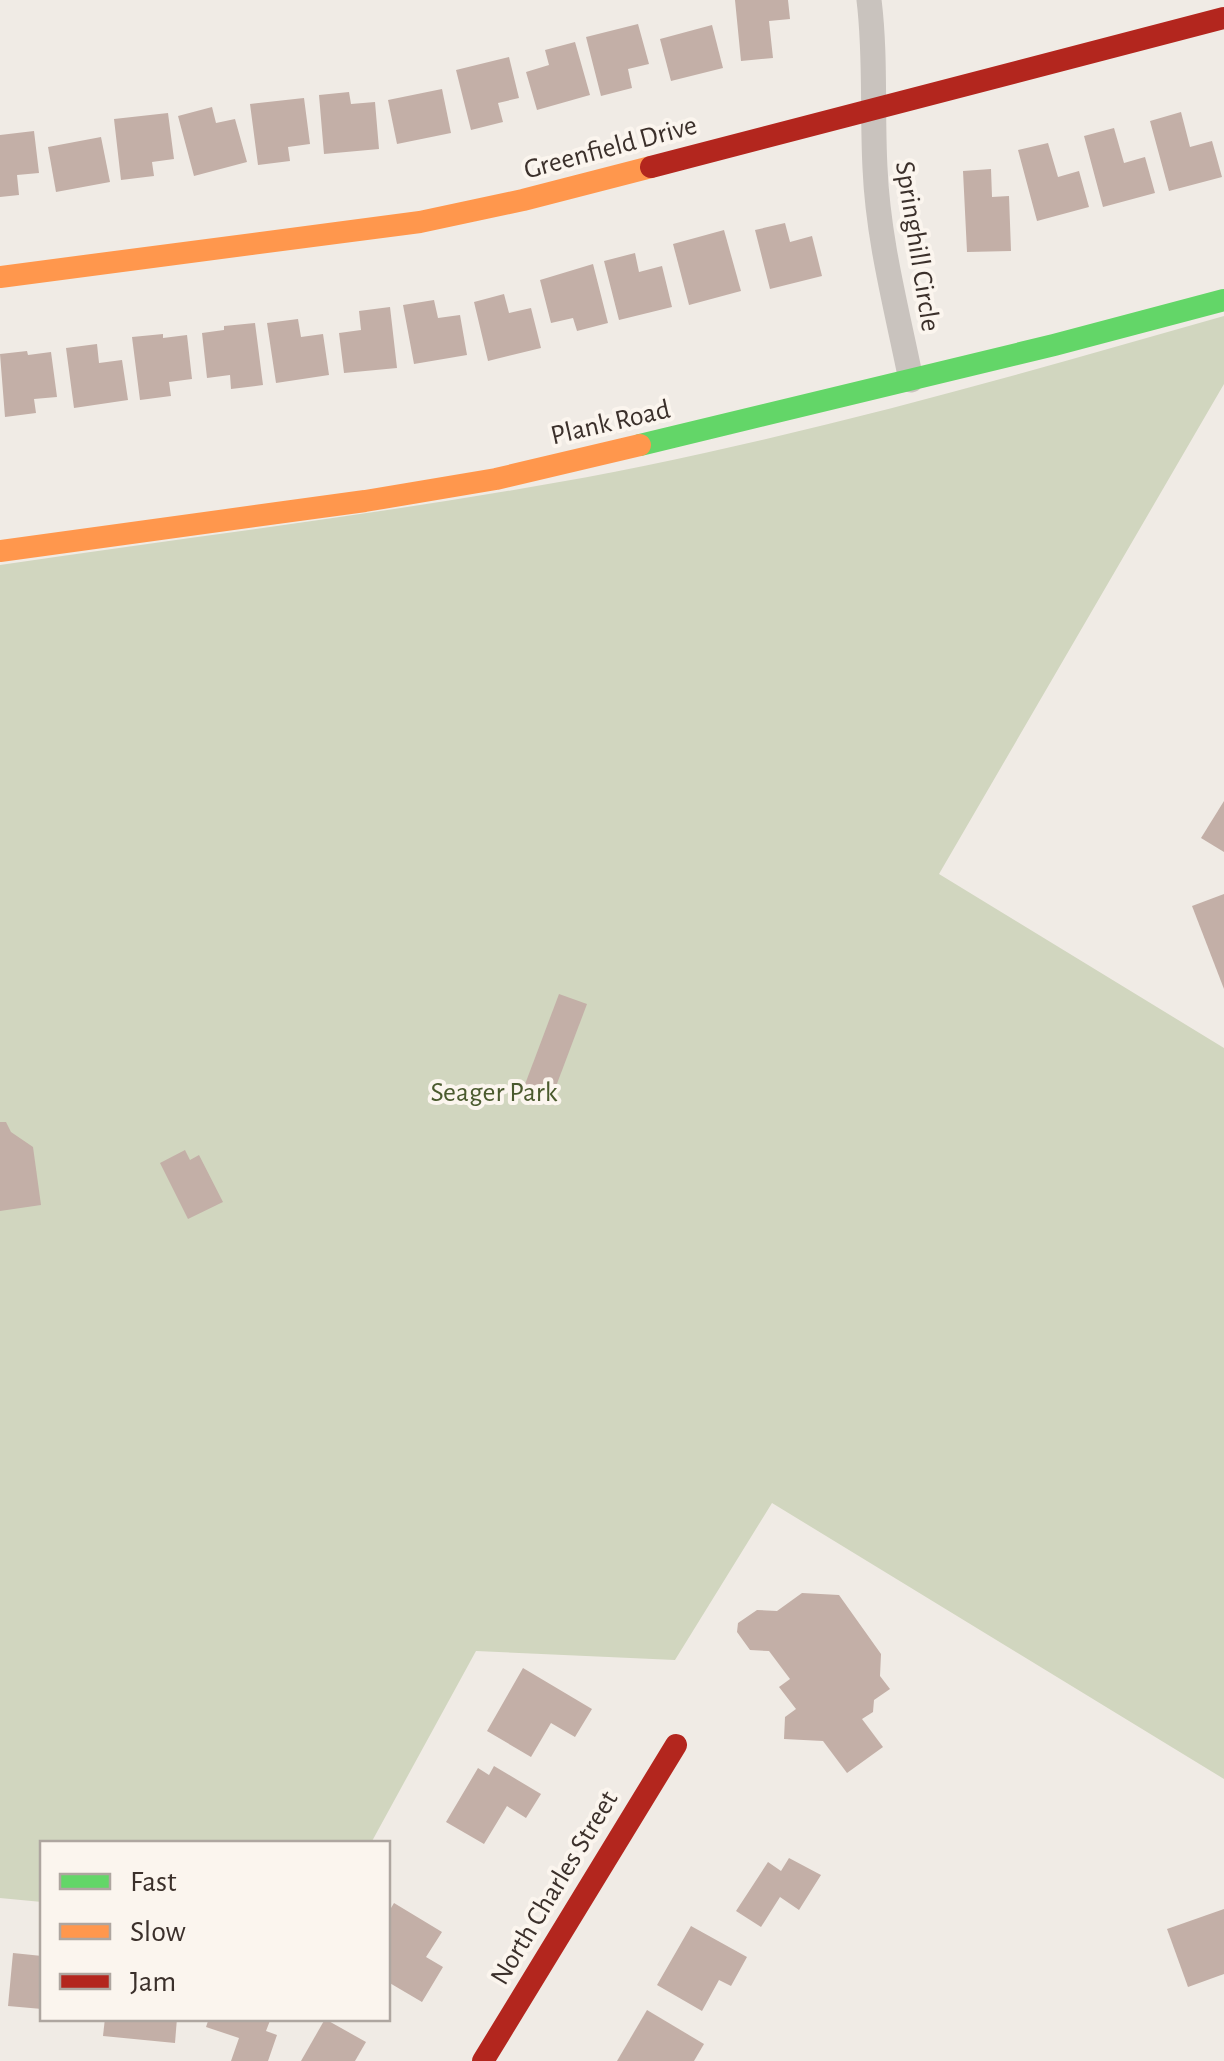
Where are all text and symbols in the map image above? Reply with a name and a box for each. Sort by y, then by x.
street label: Greenfield Drive [521,111,700,184]
street label: Springhill Circle [890,159,944,333]
street label: Plank Road [548,396,673,450]
park label: Seager Park [430,1079,558,1107]
street label: North Charles Street [486,1786,624,1990]
legend [40,1841,390,2021]
text: Fast [130,1867,177,1897]
text: Slow [130,1917,186,1947]
text: Jam [130,1967,176,1997]

